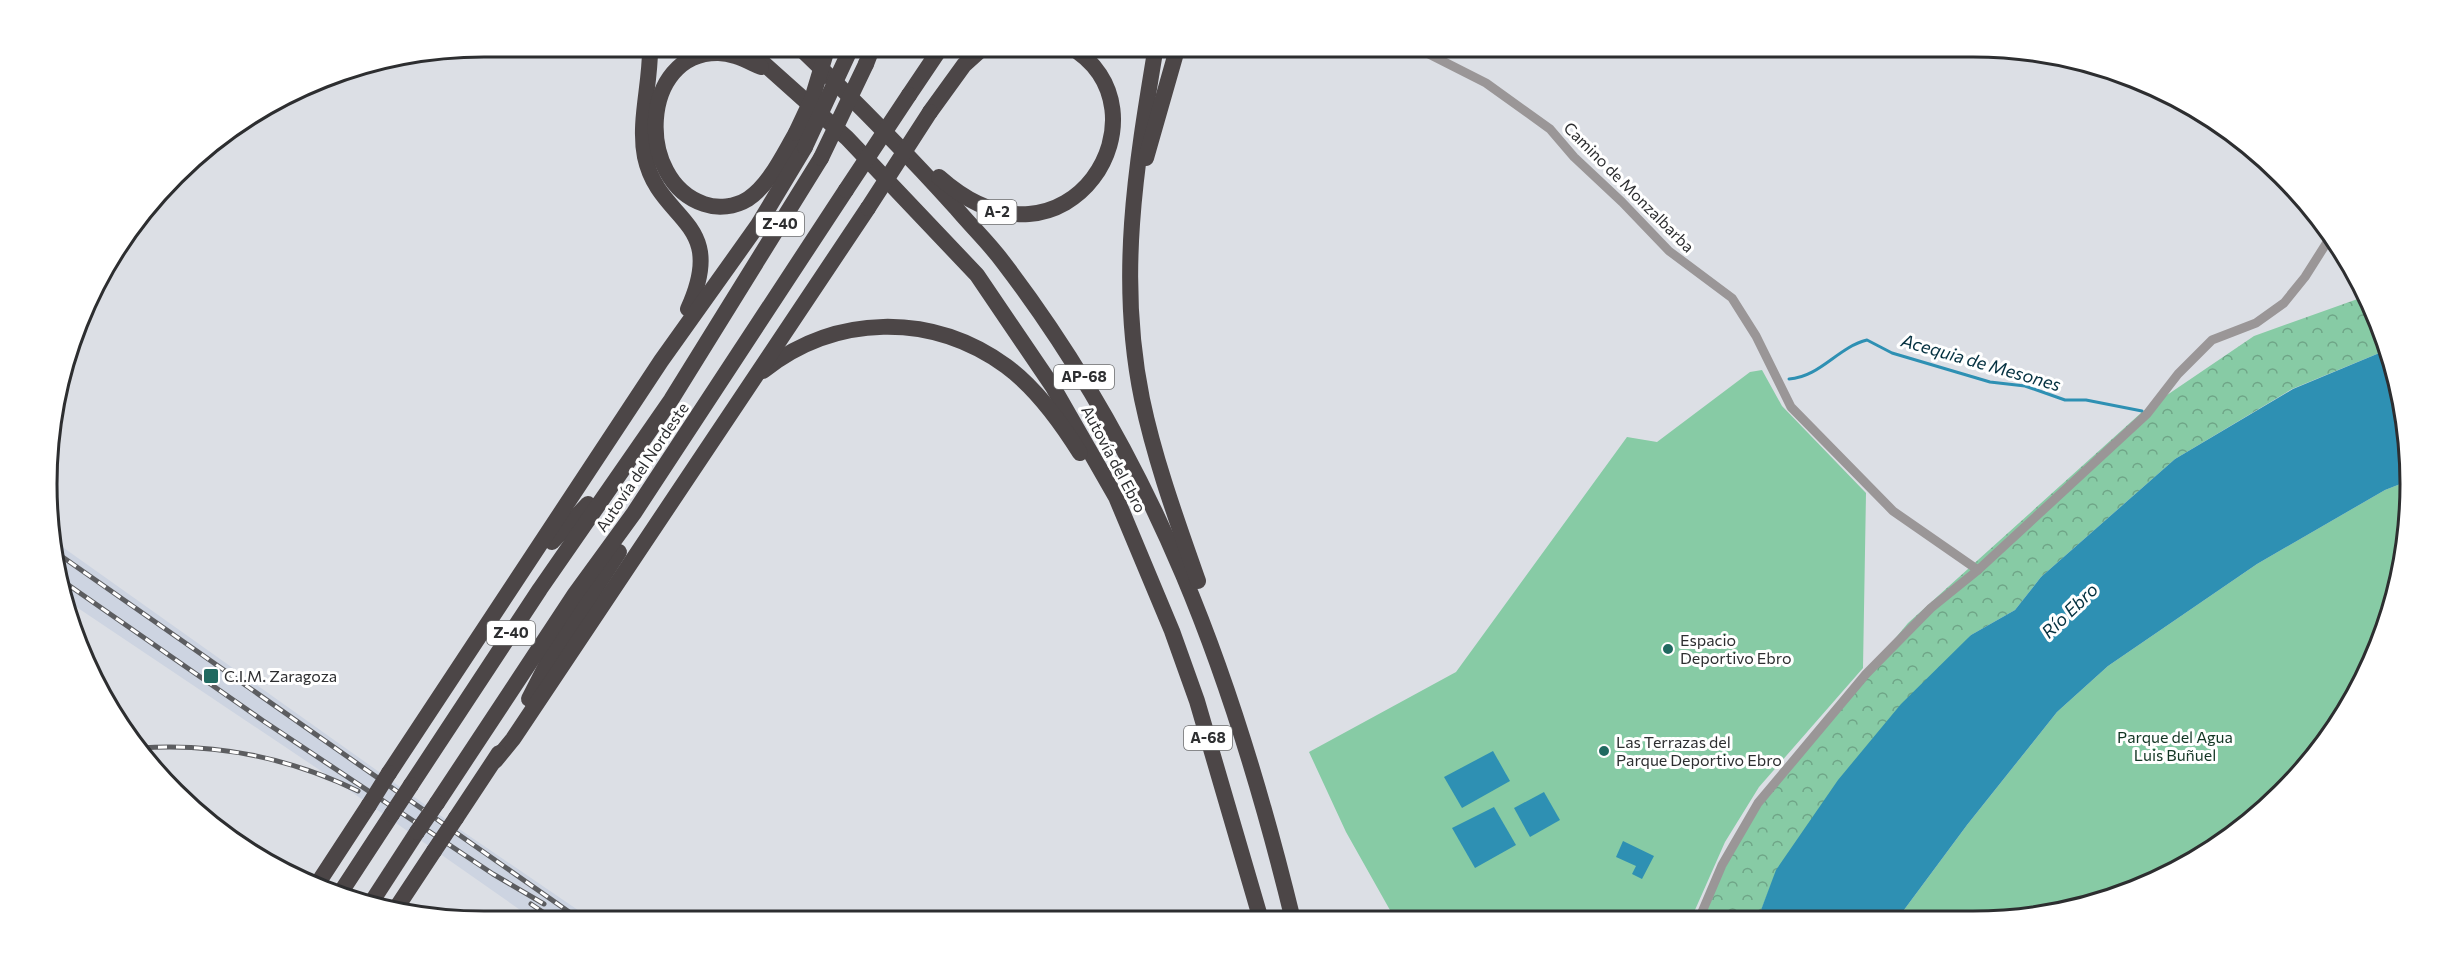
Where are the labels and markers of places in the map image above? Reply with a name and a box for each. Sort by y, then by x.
place label: Espacio Deportivo Ebro [1680,630,1792,667]
marker: Espacio Deportivo Ebro [1661,642,1675,656]
place label: C.I.M. Zaragoza [224,666,337,685]
marker: C.I.M. Zaragoza [202,667,220,685]
place label: Las Terrazas del Parque Deportivo Ebro [1616,732,1782,769]
marker: Las Terrazas del Parque Deportivo Ebro [1597,744,1611,758]

